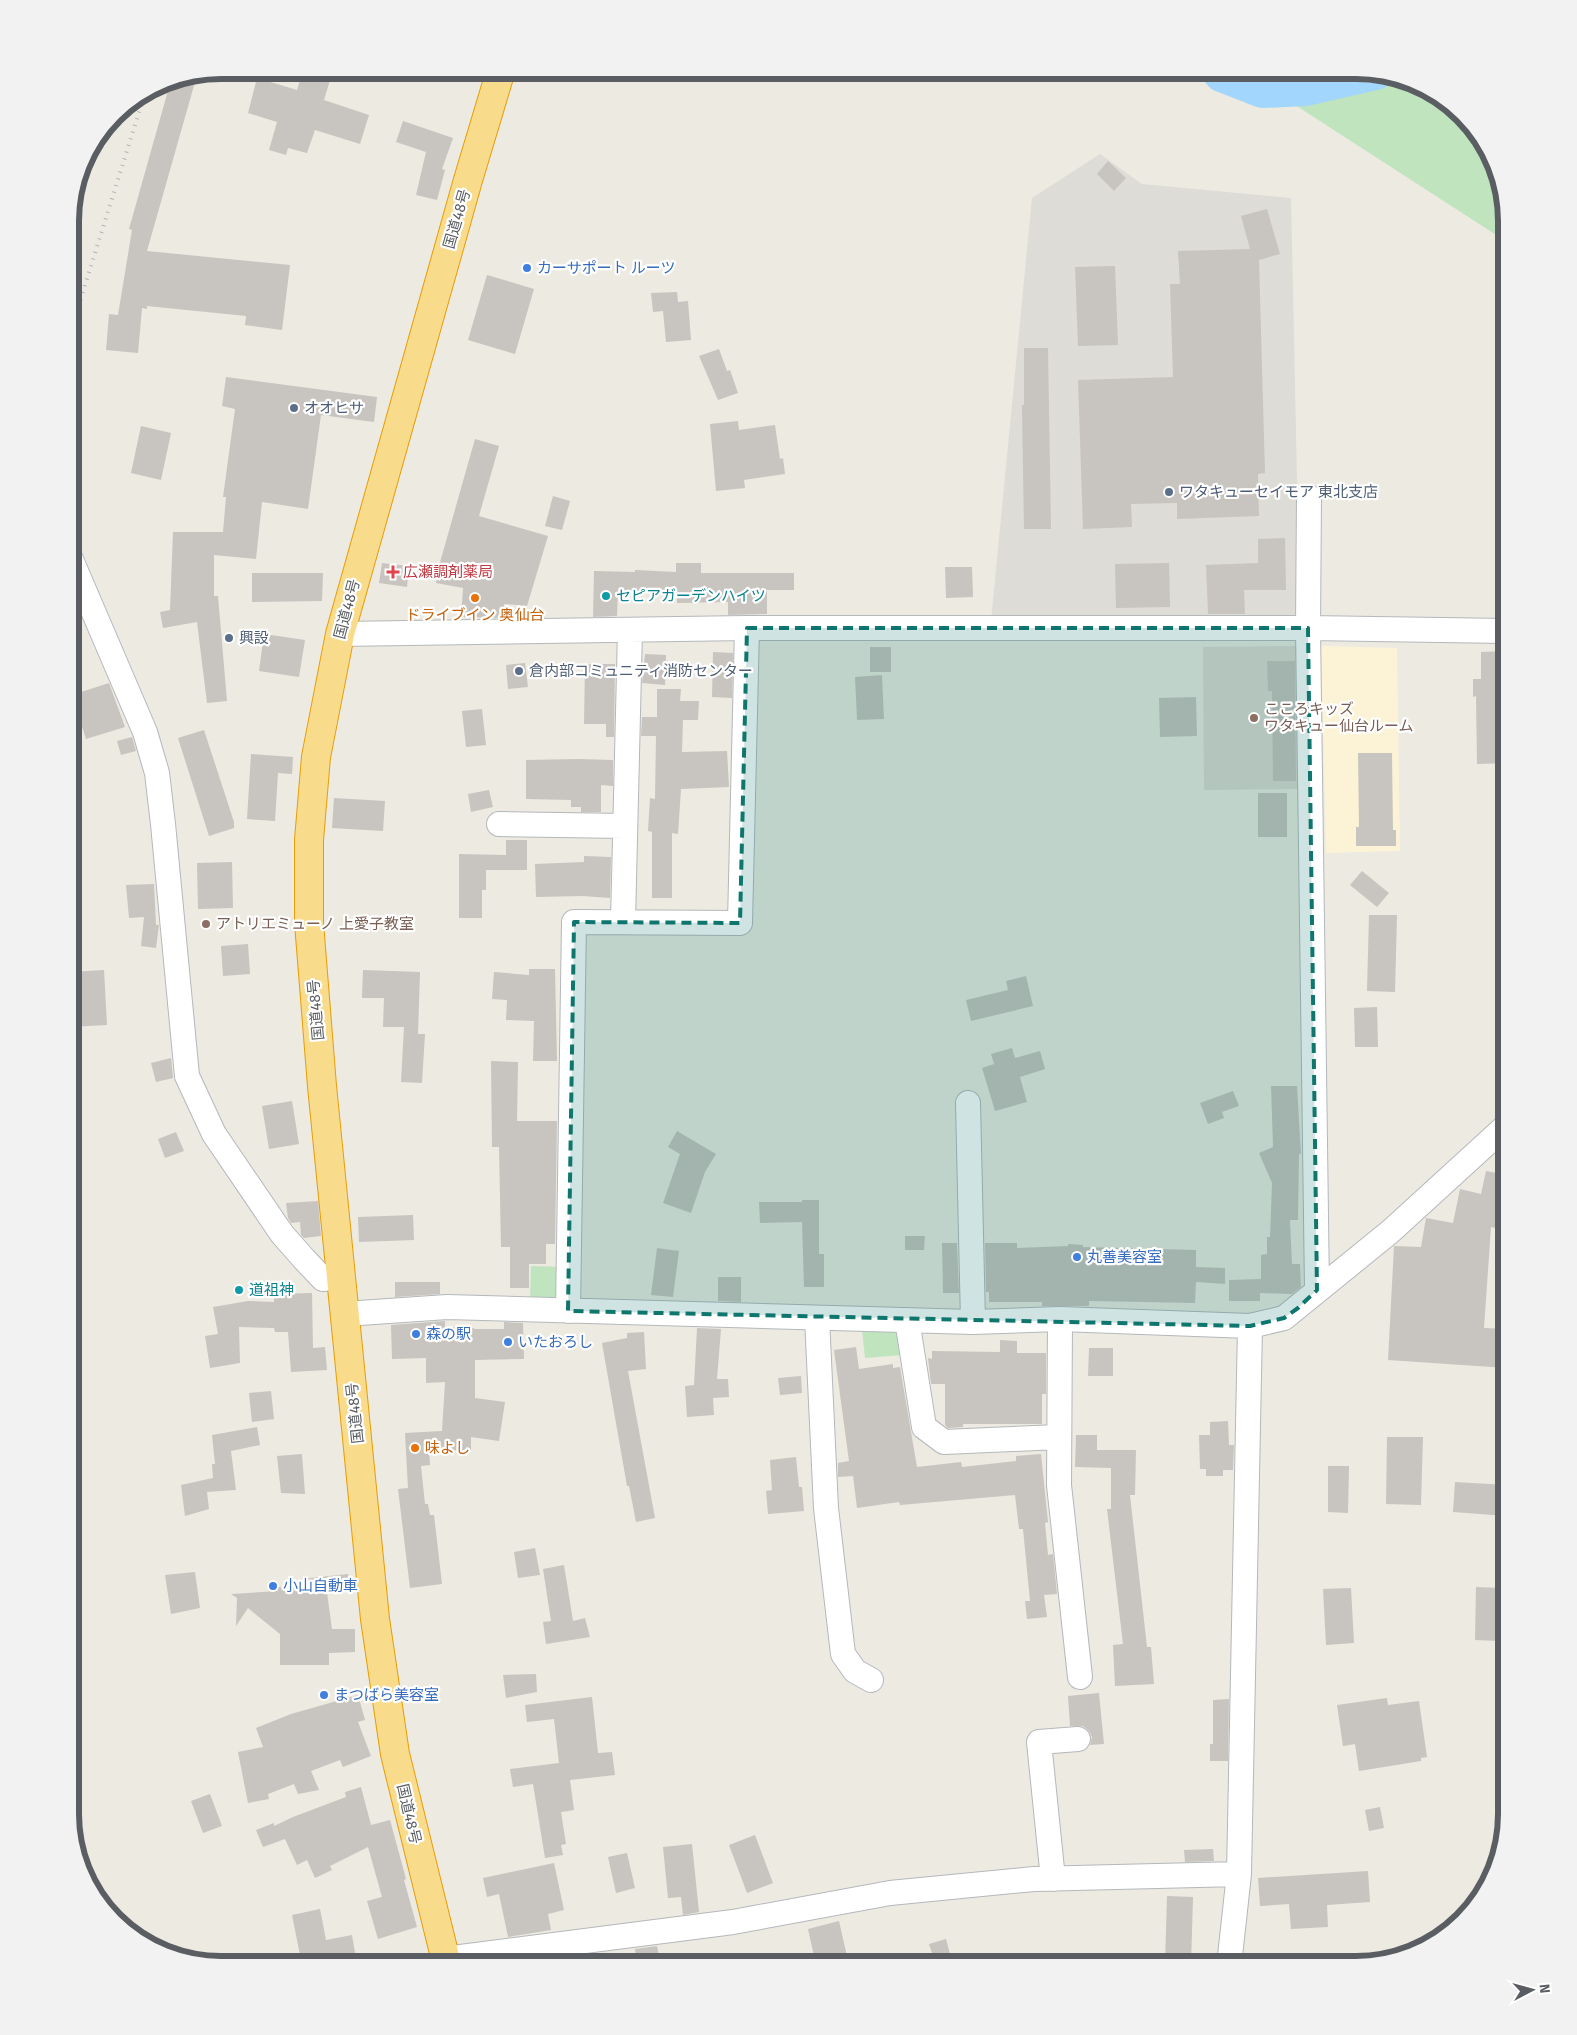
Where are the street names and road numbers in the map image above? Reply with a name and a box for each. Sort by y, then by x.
street label: 国道48号 [440,187,474,251]
street label: 国道48号 [330,577,364,641]
street label: 国道48号 [304,979,328,1041]
street label: 国道48号 [343,1382,367,1444]
street label: 国道48号 [393,1782,425,1846]

